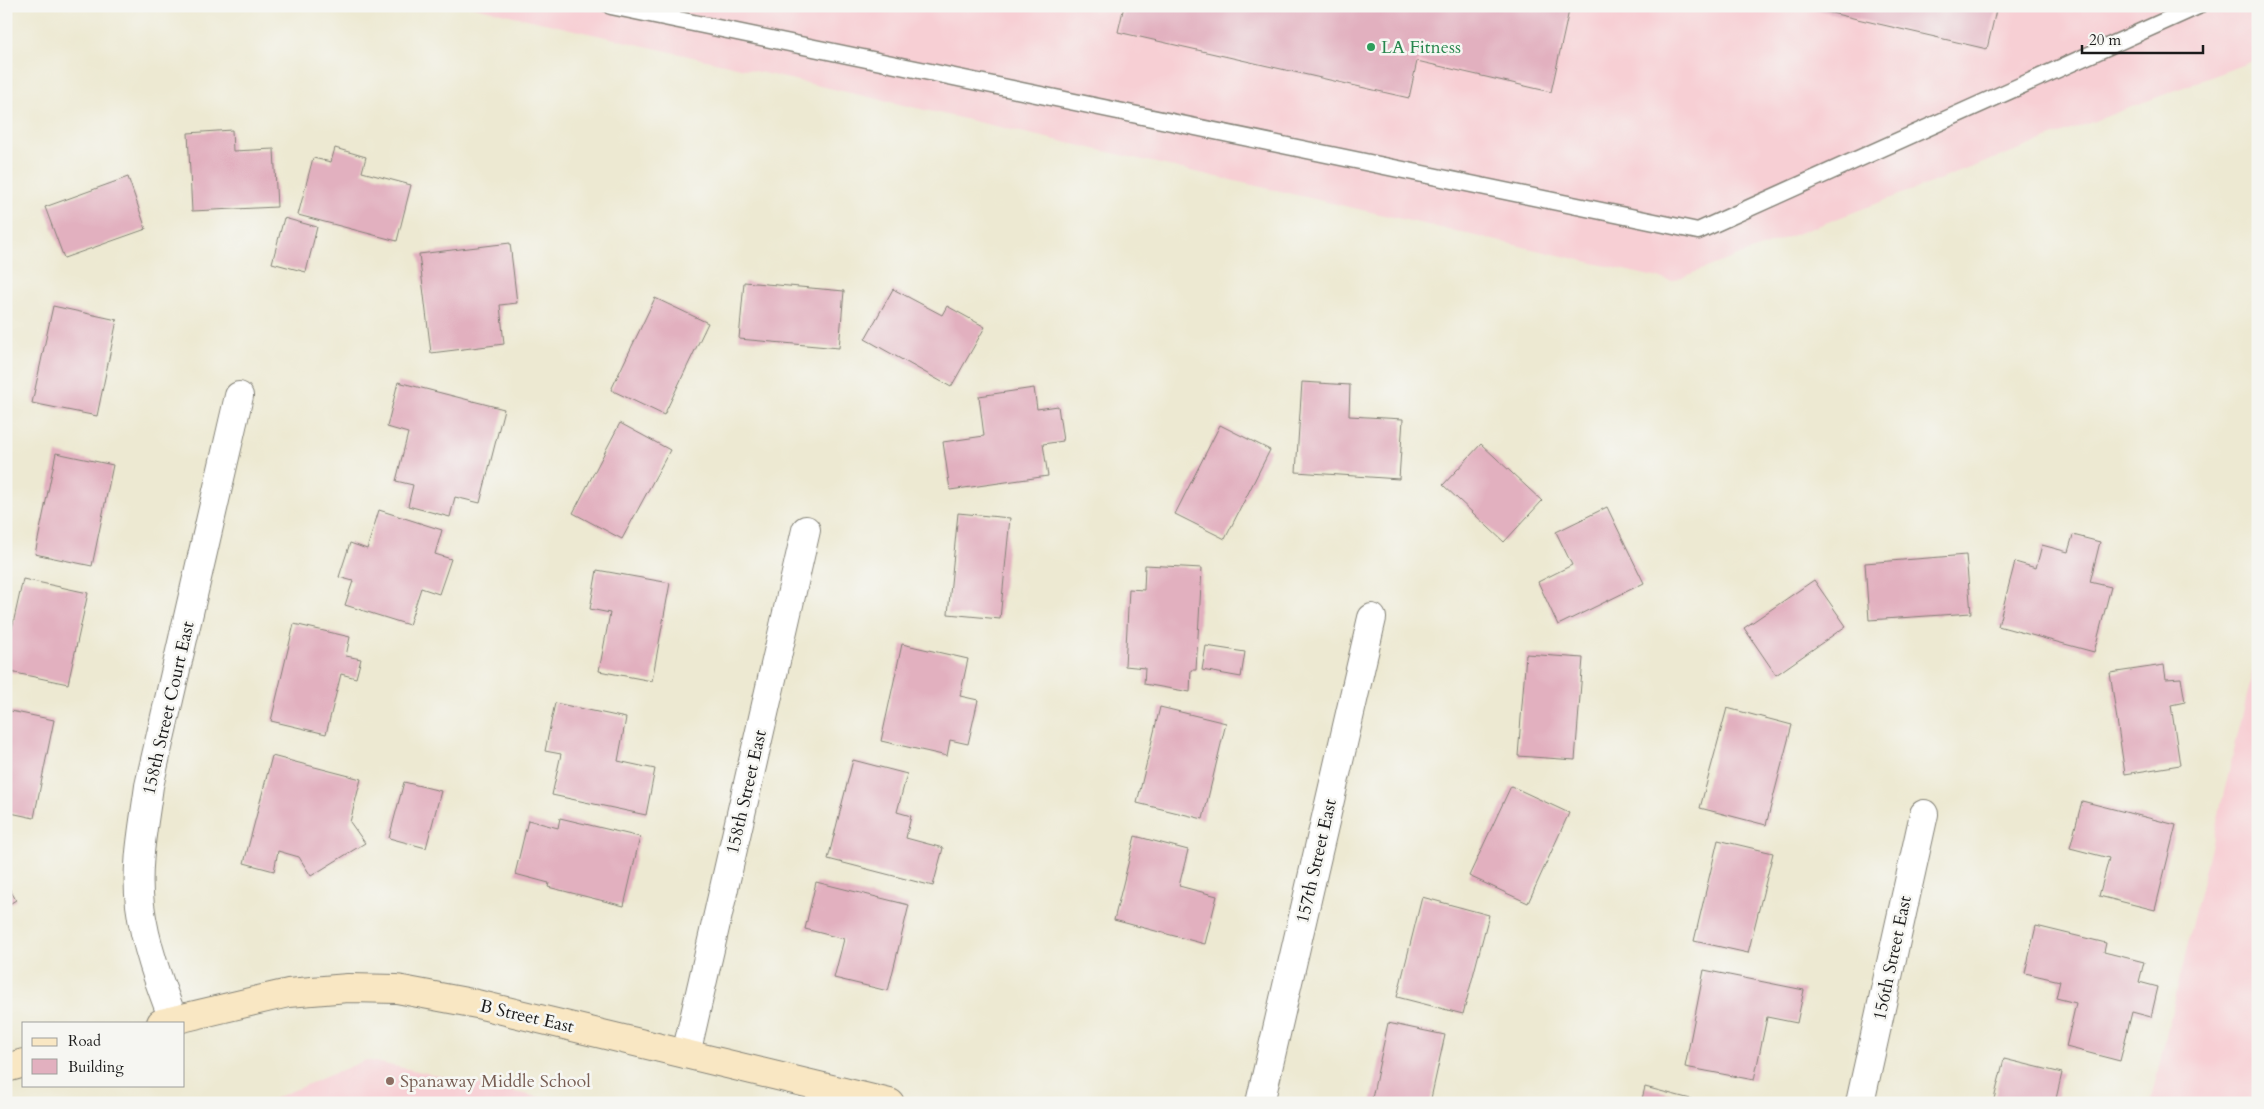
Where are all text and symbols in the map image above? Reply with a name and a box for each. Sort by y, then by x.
scale bar [2082,22,2203,54]
text: 20 m [2089,30,2121,50]
place label: LA Fitness [1381,35,1461,60]
marker: LA Fitness [1365,41,1377,53]
street label: 158th Street Court East [136,619,201,797]
street label: 158th Street East [720,727,773,857]
street label: 157th Street East [1290,796,1343,926]
street label: 156th Street East [1867,893,1918,1023]
street label: B Street East [477,994,577,1040]
legend [22,1022,185,1086]
text: Road [68,1031,101,1051]
text: Building [68,1057,124,1077]
place label: Spanaway Middle School [400,1069,591,1094]
marker: Spanaway Middle School [384,1075,396,1087]

